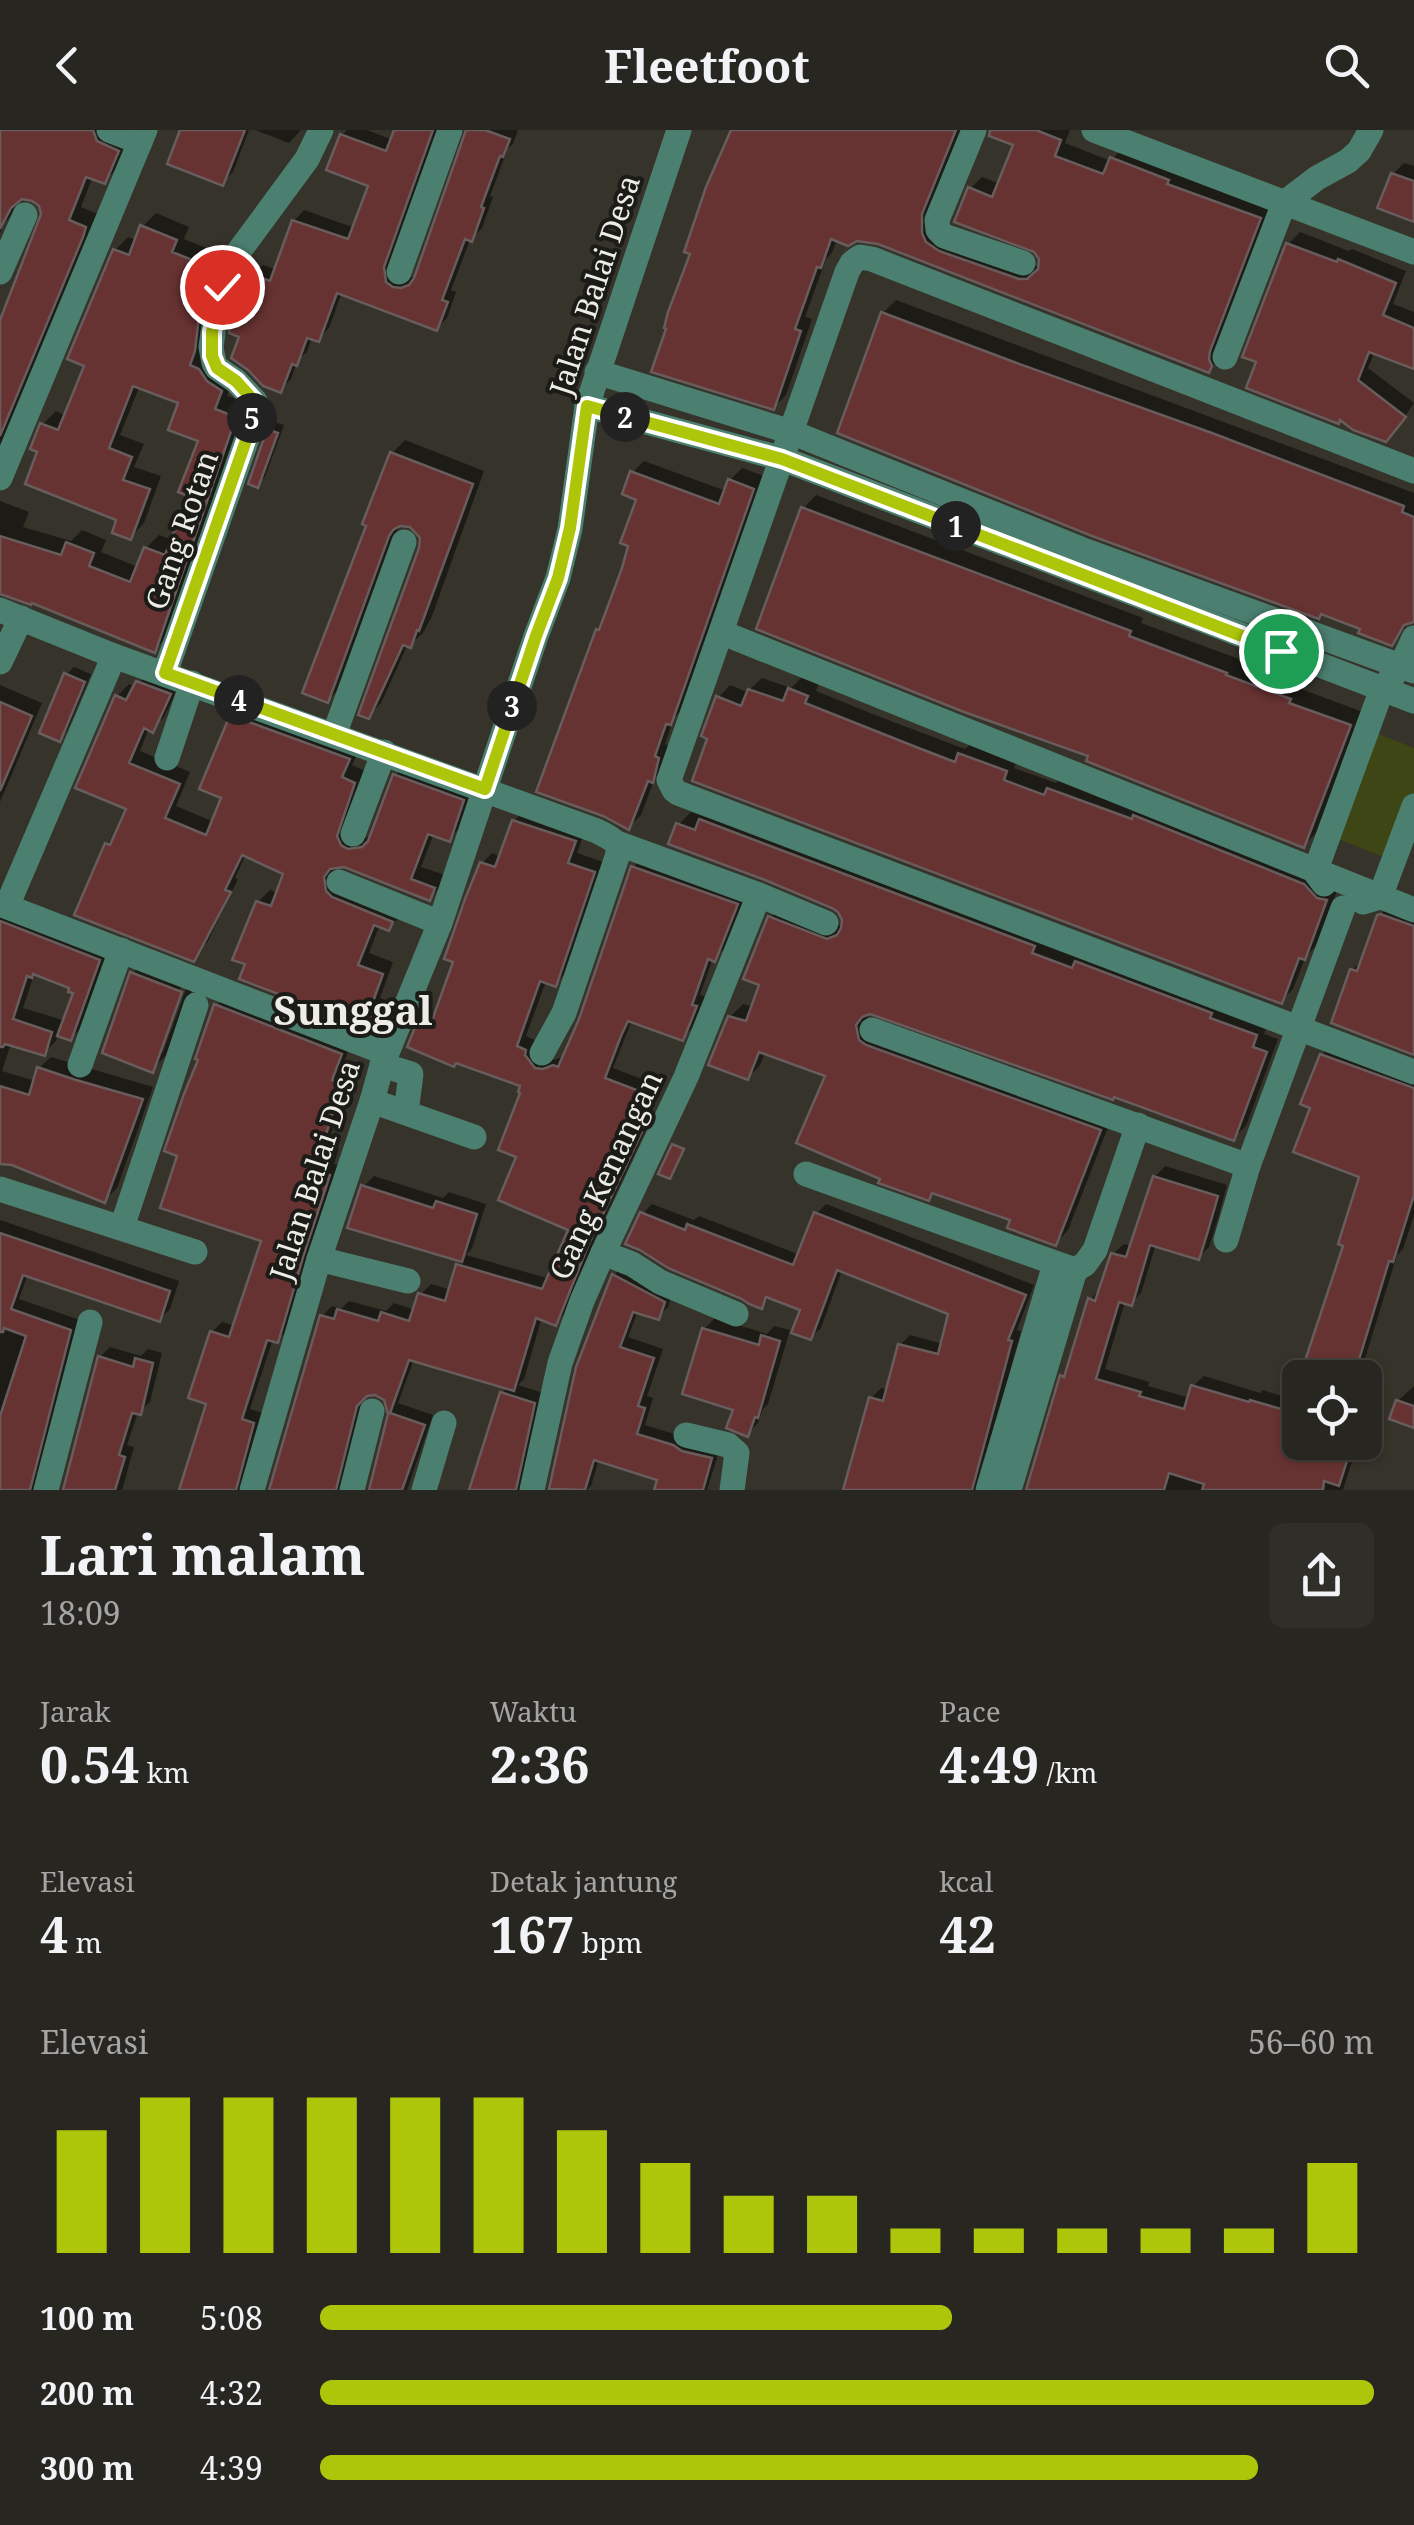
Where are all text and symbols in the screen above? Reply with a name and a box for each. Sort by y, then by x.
text: Fleetfoot [604,35,810,96]
icon: back [40,38,95,93]
icon: search [1319,38,1374,93]
street label: Jalan Balai Desa [539,170,649,401]
pin [180,245,265,330]
icon: check [195,260,250,315]
pin: 2 [600,392,650,442]
pin: 5 [227,393,277,443]
text: 2 [617,398,633,436]
text: 5 [244,399,260,437]
street label: Gang Rotan [135,445,227,615]
pin: 1 [931,501,981,551]
text: 1 [948,507,964,545]
pin [1239,609,1324,694]
icon: arrive [1254,624,1309,679]
pin: 4 [214,675,264,725]
text: 4 [231,681,247,719]
pin: 3 [487,681,537,731]
text: 3 [504,687,520,725]
district label: Sunggal [273,982,433,1037]
street label: Jalan Balai Desa [259,1055,369,1286]
street label: Gang Kenangan [539,1064,671,1286]
map controls [1282,1360,1382,1460]
button: locate [1282,1360,1382,1460]
text: Lari malam [40,1516,365,1591]
button: share [1269,1523,1374,1628]
text: 18:09 [40,1591,121,1634]
text: Jarak [40,1692,111,1730]
text: Waktu [490,1692,577,1730]
text: Pace [939,1692,1001,1730]
text: 0.54 [40,1730,139,1798]
text: 2:36 [490,1730,590,1798]
text: 4:49 [939,1730,1039,1798]
text: km [139,1753,190,1791]
text: /km [1039,1753,1097,1791]
text: Elevasi [40,1862,135,1900]
text: Detak jantung [490,1862,677,1900]
text: kcal [939,1862,993,1900]
text: 4 [40,1900,68,1968]
text: 167 [490,1900,574,1968]
text: 42 [939,1900,996,1968]
text: m [68,1923,102,1961]
text: bpm [574,1923,643,1961]
text: Elevasi [40,2020,148,2063]
text: 56–60 m [1248,2020,1374,2063]
text: 100 m [40,2296,134,2339]
text: 5:08 [200,2296,263,2339]
text: 200 m [40,2371,134,2414]
text: 4:32 [200,2371,263,2414]
text: 300 m [40,2446,134,2489]
text: 4:39 [200,2446,263,2489]

